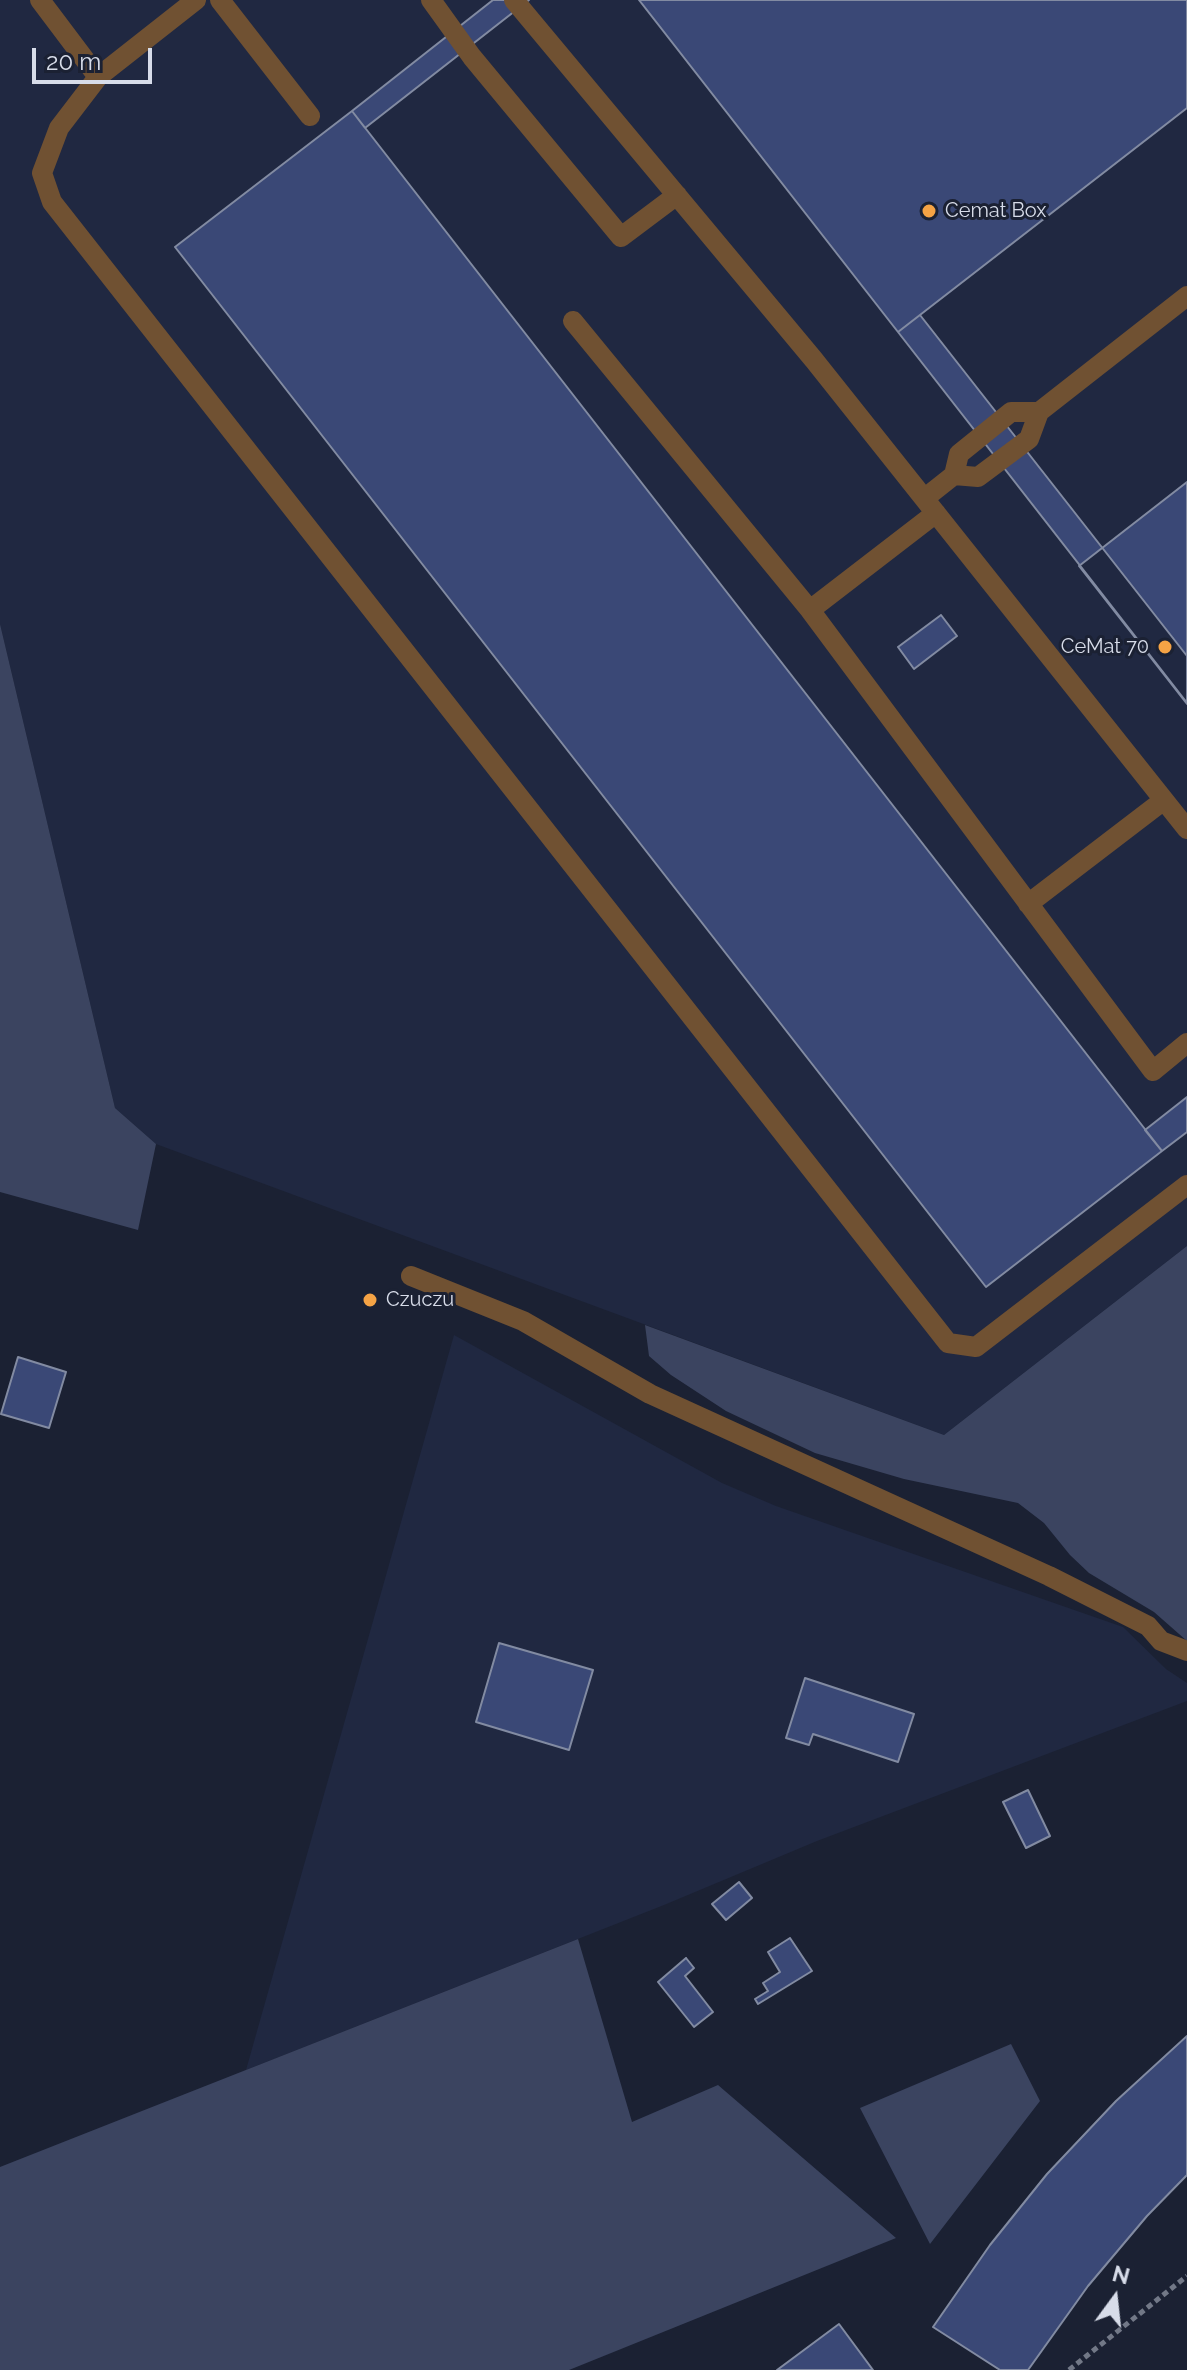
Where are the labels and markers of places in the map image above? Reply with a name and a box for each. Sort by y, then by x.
place label: Cemat Box [945,199,1046,223]
marker: Cemat Box [920,202,938,220]
place label: CeMat 70 [1061,635,1149,659]
marker: CeMat 70 [1156,638,1174,656]
place label: Czuczu [386,1288,454,1312]
marker: Czuczu [361,1291,379,1309]

